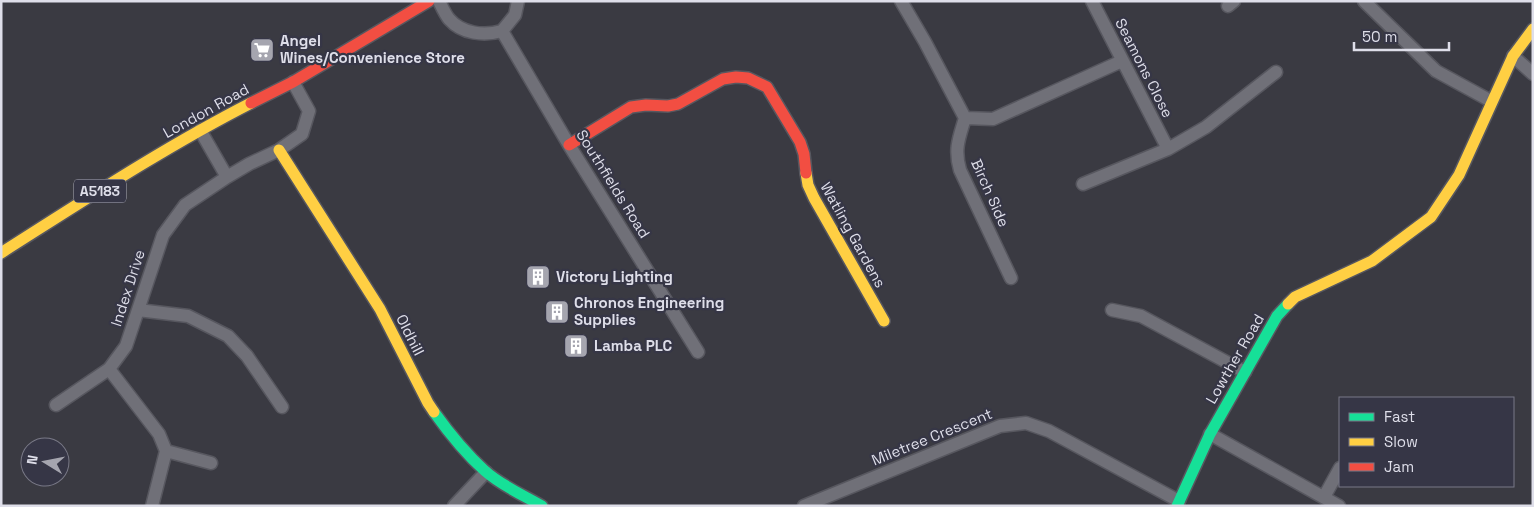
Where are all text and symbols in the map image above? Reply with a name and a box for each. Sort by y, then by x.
street label: Seamons Close [1111,15,1178,121]
scale bar [1354,20,1449,52]
text: 50 m [1362,27,1397,46]
place label: Angel Wines/Convenience Store [280,31,465,67]
supermarket icon: Angel Wines/Convenience Store [249,37,275,63]
street label: London Road [159,79,252,142]
street label: Southfields Road [572,126,654,241]
street label: Birch Side [967,156,1014,230]
street label: Watling Gardens [817,179,890,291]
road number: A5183 [74,180,126,202]
street label: Index Drive [106,247,149,329]
building icon: Victory Lighting [525,264,551,290]
place label: Victory Lighting [556,267,673,286]
place label: Chronos Engineering Supplies [574,293,724,329]
building icon: Chronos Engineering Supplies [544,299,570,325]
street label: Lowther Road [1201,310,1268,407]
street label: Oldhill [392,311,429,359]
building icon: Lamba PLC [563,333,589,359]
place label: Lamba PLC [594,336,672,355]
legend [1339,397,1514,487]
street label: Miletree Crescent [869,404,995,469]
text: Fast [1384,407,1415,426]
text: Slow [1384,432,1418,451]
north arrow [20,437,70,487]
text: N [23,454,42,466]
text: Jam [1384,457,1414,476]

